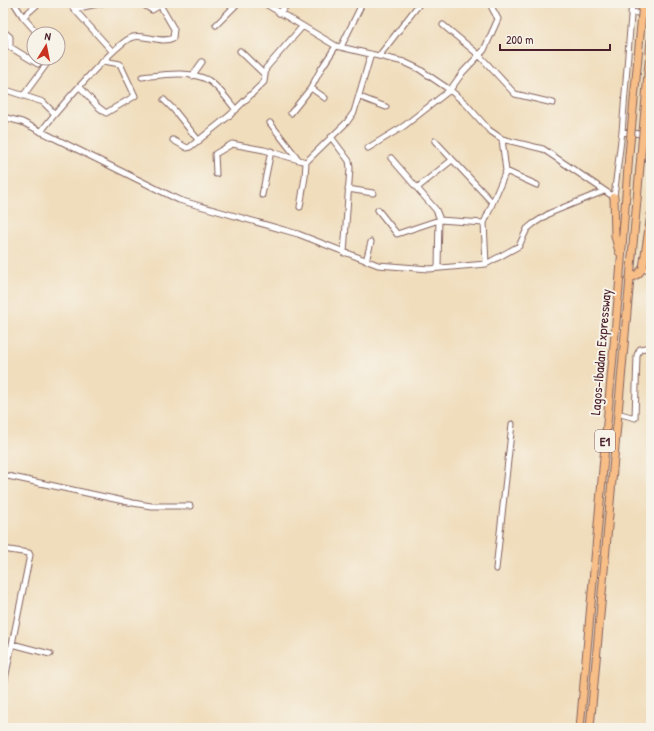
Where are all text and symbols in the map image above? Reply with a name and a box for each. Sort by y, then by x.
north arrow [26,26,66,66]
scale bar [500,26,610,52]
text: N [44,29,52,44]
text: 200 m [506,31,533,48]
street label: Lagos-Ibadan Expressway [585,288,616,416]
road number: E1 [595,430,615,452]

